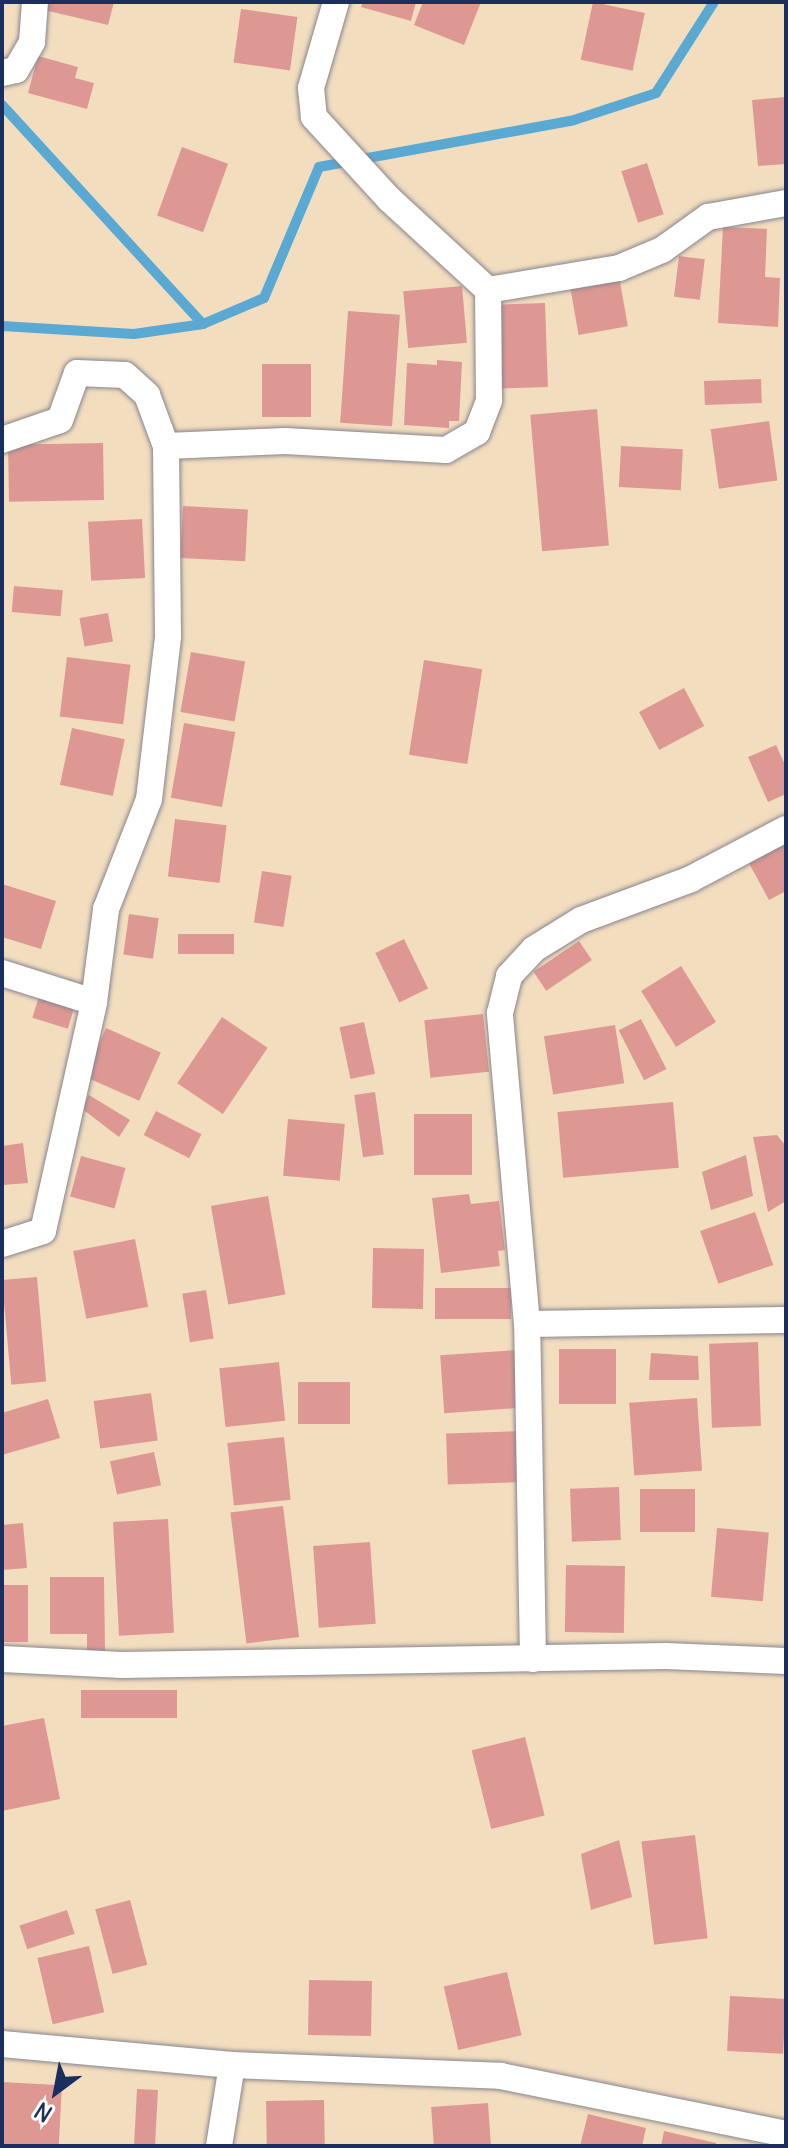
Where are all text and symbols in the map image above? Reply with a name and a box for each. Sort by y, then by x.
north arrow [16,2052,96,2132]
text: N [29,2096,57,2128]

